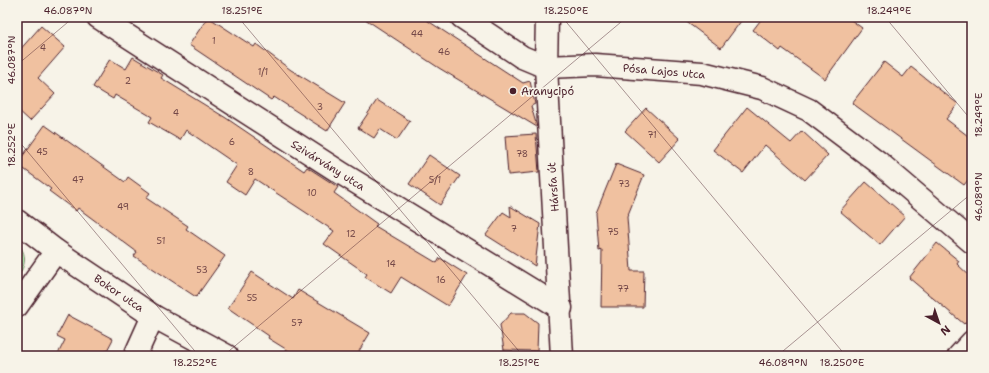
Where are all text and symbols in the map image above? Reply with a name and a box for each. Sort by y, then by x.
text: 46.087°N [44,4,92,17]
text: 18.251°E [221,4,263,17]
text: 18.250°E [544,4,588,17]
text: 18.249°E [867,4,911,17]
house number: 44 [411,28,423,40]
house number: 1 [212,35,216,47]
text: 46.087°N [5,36,18,84]
house number: 4 [40,42,46,54]
house number: 46 [438,46,450,58]
street label: Pósa Lajos utca [622,60,706,83]
house number: 1/1 [258,66,268,78]
house number: 2 [125,75,131,87]
place label: Aranycipó [521,84,575,99]
marker: Aranycipó [508,86,518,96]
text: 18.249°E [972,93,985,137]
house number: 3 [317,101,323,113]
house number: 4 [173,107,179,119]
text: 18.252°E [5,123,18,167]
house number: 71 [647,129,657,141]
house number: 6 [229,136,235,148]
street label: Szivárvány utca [288,137,368,194]
house number: 45 [36,146,48,158]
house number: 78 [516,148,528,160]
street label: Hársfa út [544,161,563,212]
house number: 8 [248,166,254,178]
text: 46.089°N [972,172,985,222]
house number: 47 [72,174,84,186]
house number: 5/1 [429,174,441,186]
house number: 73 [618,178,630,190]
house number: 10 [307,187,317,199]
house number: 49 [117,201,129,213]
house number: 7 [511,223,517,235]
house number: 75 [607,226,619,238]
house number: 12 [346,228,356,240]
house number: 51 [157,235,165,247]
house number: 14 [386,258,396,270]
house number: 53 [196,264,208,276]
street label: Bokor utca [91,271,147,316]
house number: 16 [436,274,446,286]
house number: 77 [617,283,629,295]
house number: 55 [247,292,257,304]
north arrow [919,303,959,343]
house number: 57 [291,317,303,329]
text: N [937,322,953,339]
text: 18.252°E [173,356,217,369]
text: 18.251°E [498,356,540,369]
text: 46.089°N [758,356,808,369]
text: 18.250°E [820,356,864,369]

